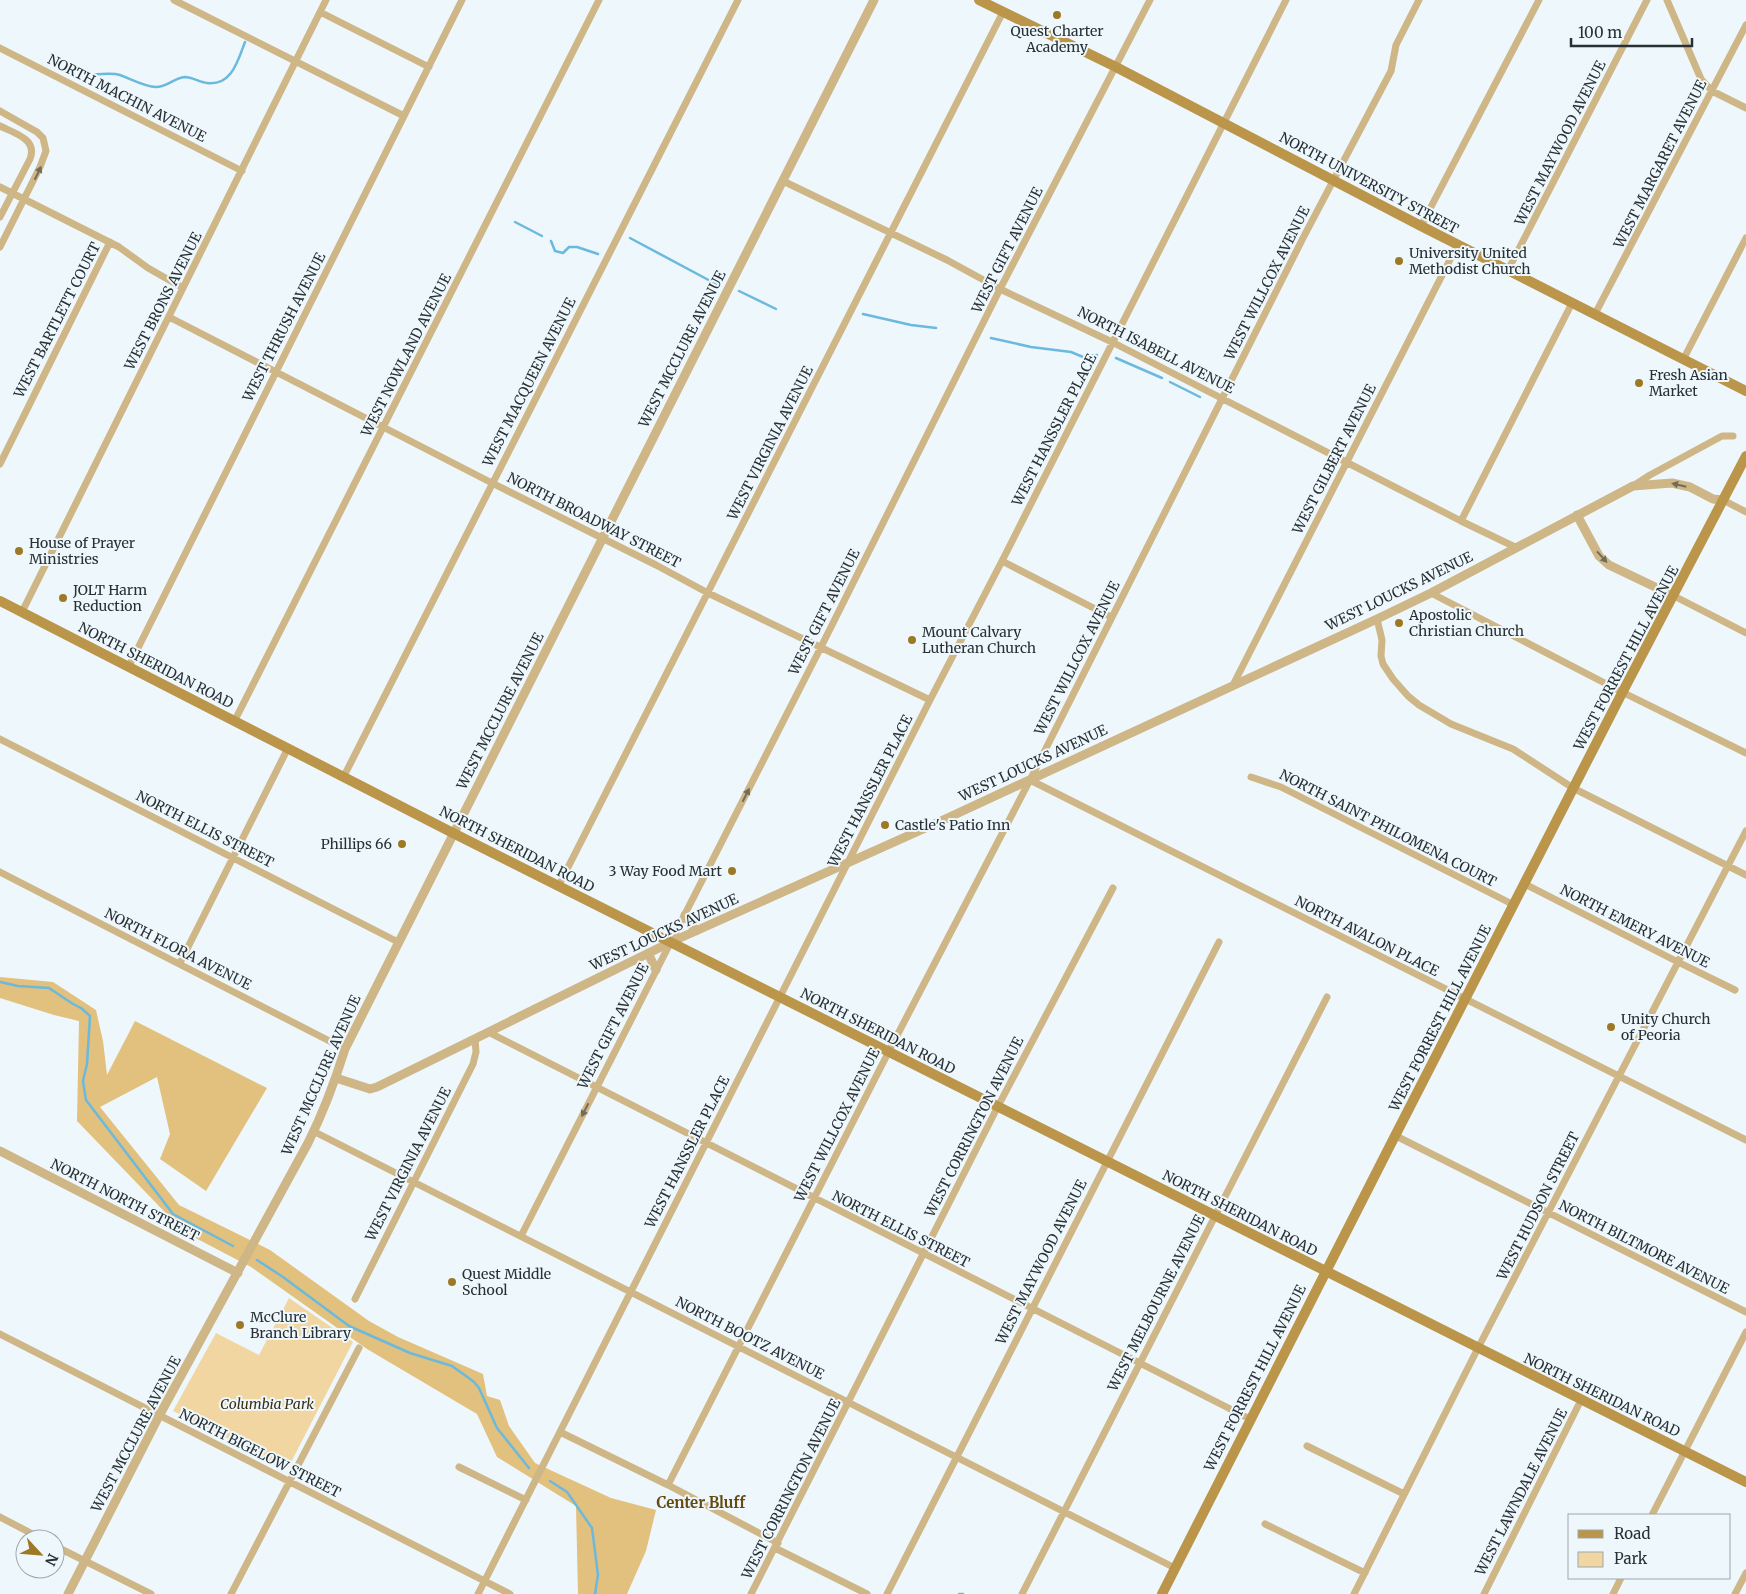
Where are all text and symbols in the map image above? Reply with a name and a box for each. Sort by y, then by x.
marker: Quest Charter Academy [1051,9,1063,21]
scale bar [1571,15,1692,47]
place label: Quest Charter Academy [1010,22,1104,56]
text: 100 m [1578,23,1622,42]
street label: NORTH MACHIN AVENUE [45,50,209,146]
street label: WEST MAYWOOD AVENUE [1510,57,1610,230]
street label: WEST MARGARET AVENUE [1609,77,1711,252]
street label: NORTH UNIVERSITY STREET [1276,128,1462,238]
one-way arrow [33,165,42,180]
street label: WEST GIFT AVENUE [967,184,1047,317]
street label: WEST WILLCOX AVENUE [1220,203,1314,364]
street label: WEST BRONS AVENUE [120,229,206,374]
street label: WEST BARTLETT COURT [9,239,104,402]
place label: University United Methodist Church [1409,244,1531,278]
street label: WEST THRUSH AVENUE [238,249,330,405]
marker: University United Methodist Church [1393,255,1405,267]
street label: WEST MCCLURE AVENUE [634,267,730,432]
street label: WEST NOWLAND AVENUE [357,270,455,440]
street label: WEST MACQUEEN AVENUE [478,294,580,470]
street label: NORTH ISABELL AVENUE [1075,303,1238,397]
street label: WEST HANSSLER PLACE [1007,351,1100,510]
street label: WEST VIRGINIA AVENUE [723,363,817,524]
place label: Fresh Asian Market [1649,366,1728,400]
marker: Fresh Asian Market [1633,377,1645,389]
street label: WEST GILBERT AVENUE [1288,381,1380,538]
street label: NORTH BROADWAY STREET [504,468,684,572]
one-way arrow [1672,481,1687,489]
place label: House of Prayer Ministries [29,534,135,568]
marker: House of Prayer Ministries [13,545,25,557]
street label: WEST GIFT AVENUE [784,546,864,679]
street label: WEST LOUCKS AVENUE [1322,547,1476,635]
one-way arrow [1596,550,1607,563]
street label: WEST FORREST HILL AVENUE [1569,562,1683,754]
street label: WEST WILLCOX AVENUE [1030,578,1124,739]
place label: JOLT Harm Reduction [72,581,147,615]
marker: JOLT Harm Reduction [57,592,69,604]
place label: Apostolic Christian Church [1408,606,1524,640]
marker: Apostolic Christian Church [1393,617,1405,629]
street label: NORTH SHERIDAN ROAD [75,618,237,712]
place label: Mount Calvary Lutheran Church [922,623,1036,657]
street label: WEST MCCLURE AVENUE [452,629,548,794]
marker: Mount Calvary Lutheran Church [906,634,918,646]
street label: WEST HANSSLER PLACE [823,712,916,871]
street label: WEST LOUCKS AVENUE [955,721,1110,806]
street label: NORTH SAINT PHILOMENA COURT [1276,765,1500,891]
street label: NORTH ELLIS STREET [133,786,277,872]
one-way arrow [742,788,750,803]
street label: NORTH SHERIDAN ROAD [436,802,598,896]
place label: Castle's Patio Inn [895,816,1010,834]
marker: Castle's Patio Inn [879,819,891,831]
place label: Phillips 66 [321,835,392,853]
marker: Phillips 66 [396,838,408,850]
place label: 3 Way Food Mart [609,862,723,880]
marker: 3 Way Food Mart [726,865,738,877]
street label: NORTH EMERY AVENUE [1557,880,1713,972]
street label: WEST LOUCKS AVENUE [586,890,741,975]
street label: NORTH AVALON PLACE [1292,892,1442,980]
street label: NORTH FLORA AVENUE [102,904,255,994]
street label: WEST FORREST HILL AVENUE [1385,922,1495,1115]
street label: WEST GIFT AVENUE [573,960,653,1093]
street label: NORTH SHERIDAN ROAD [797,984,959,1078]
street label: WEST MCCLURE AVENUE [277,992,365,1159]
place label: Unity Church of Peoria [1621,1010,1710,1044]
marker: Unity Church of Peoria [1605,1021,1617,1033]
street label: WEST CORRINGTON AVENUE [920,1034,1027,1221]
street label: WEST WILLCOX AVENUE [790,1045,884,1206]
street label: WEST HANSSLER PLACE [640,1073,733,1232]
street label: WEST VIRGINIA AVENUE [361,1084,455,1245]
one-way arrow [581,1102,589,1117]
street label: WEST HUDSON STREET [1492,1129,1583,1284]
street label: NORTH NORTH STREET [48,1155,202,1245]
street label: NORTH SHERIDAN ROAD [1159,1166,1321,1260]
street label: WEST MAYWOOD AVENUE [991,1176,1091,1349]
street label: NORTH ELLIS STREET [829,1186,973,1272]
street label: NORTH BILTMORE AVENUE [1556,1196,1732,1298]
street label: WEST MELBOURNE AVENUE [1103,1211,1209,1395]
place label: Quest Middle School [462,1265,551,1299]
marker: Quest Middle School [446,1276,458,1288]
street label: WEST FORREST HILL AVENUE [1200,1282,1310,1475]
street label: NORTH BOOTZ AVENUE [673,1293,827,1383]
place label: McClure Branch Library [250,1308,352,1342]
marker: McClure Branch Library [234,1319,246,1331]
street label: NORTH SHERIDAN ROAD [1521,1349,1684,1441]
street label: WEST MCCLURE AVENUE [87,1353,185,1516]
park label: Columbia Park [220,1395,314,1413]
street label: WEST CORRINGTON AVENUE [737,1396,844,1583]
street label: NORTH BIGELOW STREET [176,1404,344,1502]
street label: WEST LAWNDALE AVENUE [1470,1405,1571,1579]
district label: Center Bluff [657,1493,746,1512]
legend [1568,1514,1731,1579]
text: Road [1614,1524,1650,1543]
north arrow [15,1529,65,1579]
text: Park [1614,1549,1648,1568]
text: N [41,1551,62,1569]

